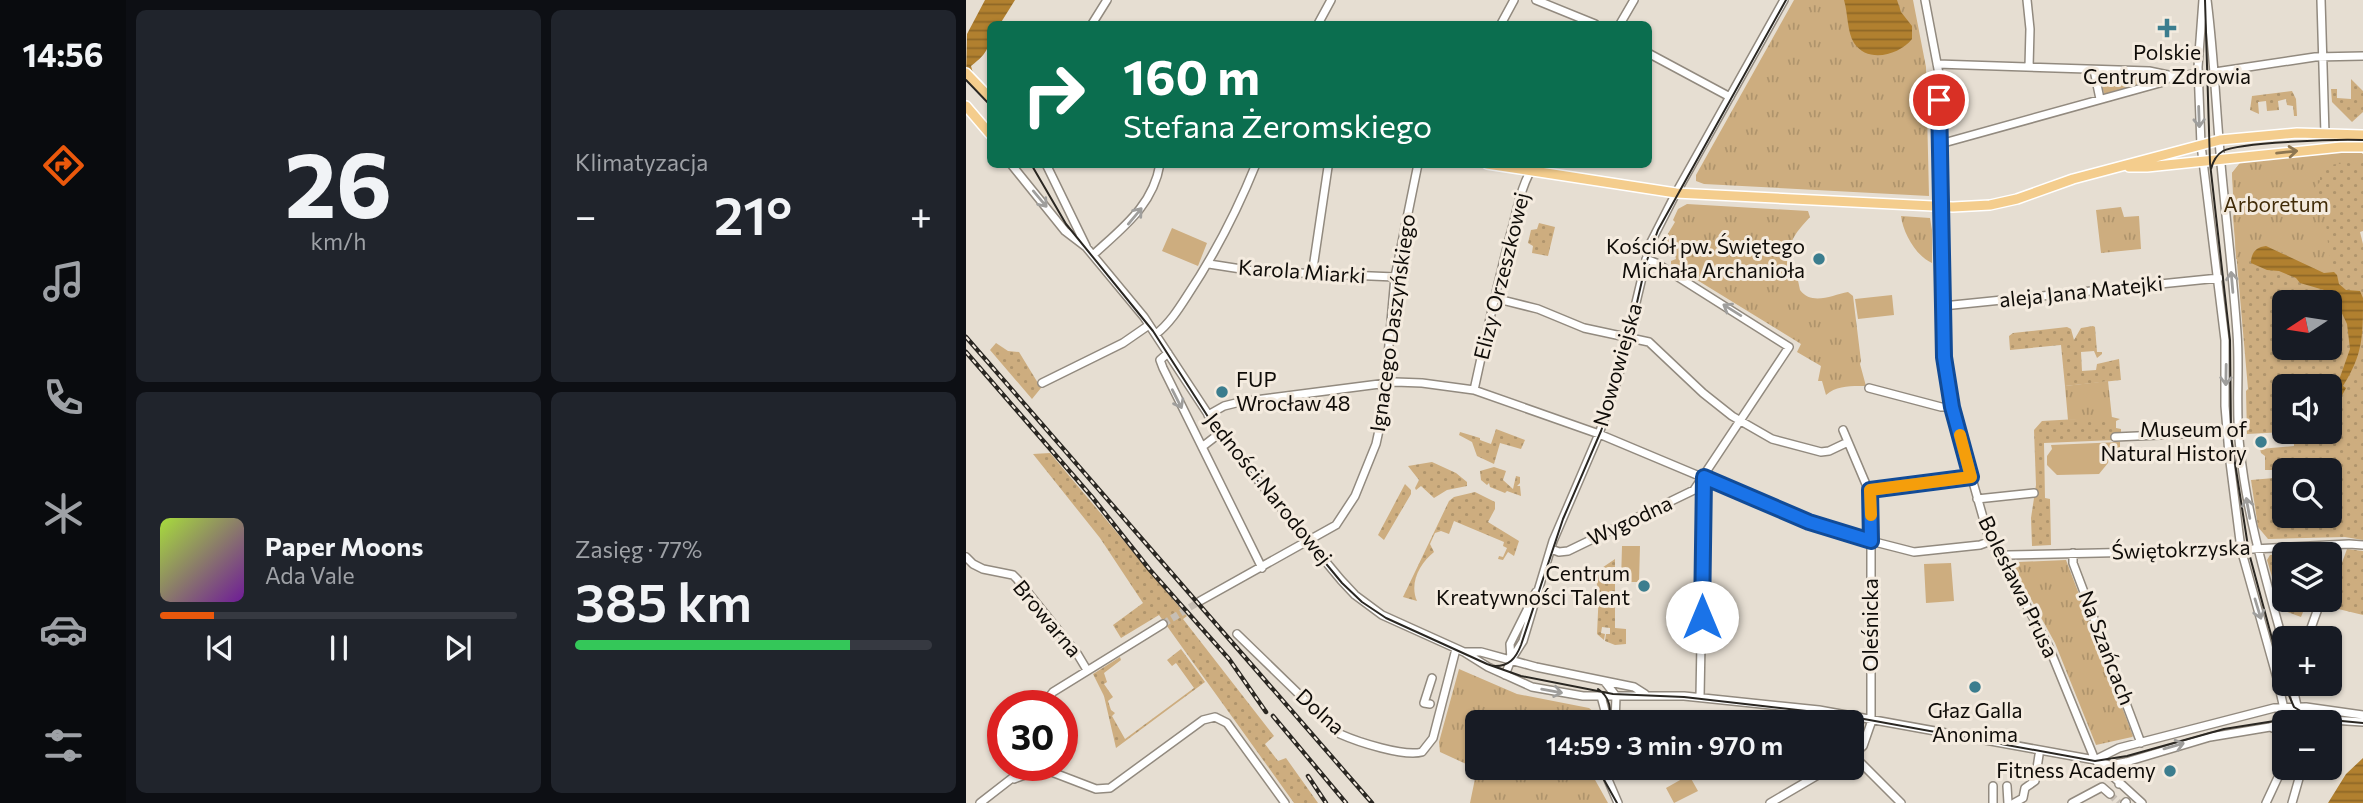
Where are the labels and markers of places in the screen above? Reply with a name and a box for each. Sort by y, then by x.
marker: Polskie Centrum Zdrowia [2157,18,2177,38]
place label: Polskie Centrum Zdrowia [2083,39,2251,88]
pin [1909,70,1969,130]
place label: Kościół pw. Świętego Michała Archanioła [1606,233,1805,282]
marker: Kościół pw. Świętego Michała Archanioła [1811,251,1827,267]
place label: FUP Wrocław 48 [1236,366,1351,415]
marker: FUP Wrocław 48 [1214,384,1230,400]
place label: Museum of Natural History [2100,416,2248,465]
marker: Museum of Natural History [2253,434,2269,450]
place label: Centrum Kreatywności Talent [1436,560,1630,609]
marker: Centrum Kreatywności Talent [1636,578,1652,594]
marker: Głaz Galla Anonima [1967,679,1983,695]
place label: Głaz Galla Anonima [1927,697,2023,746]
place label: Fitness Academy [1996,757,2156,782]
marker: Fitness Academy [2162,763,2178,779]

